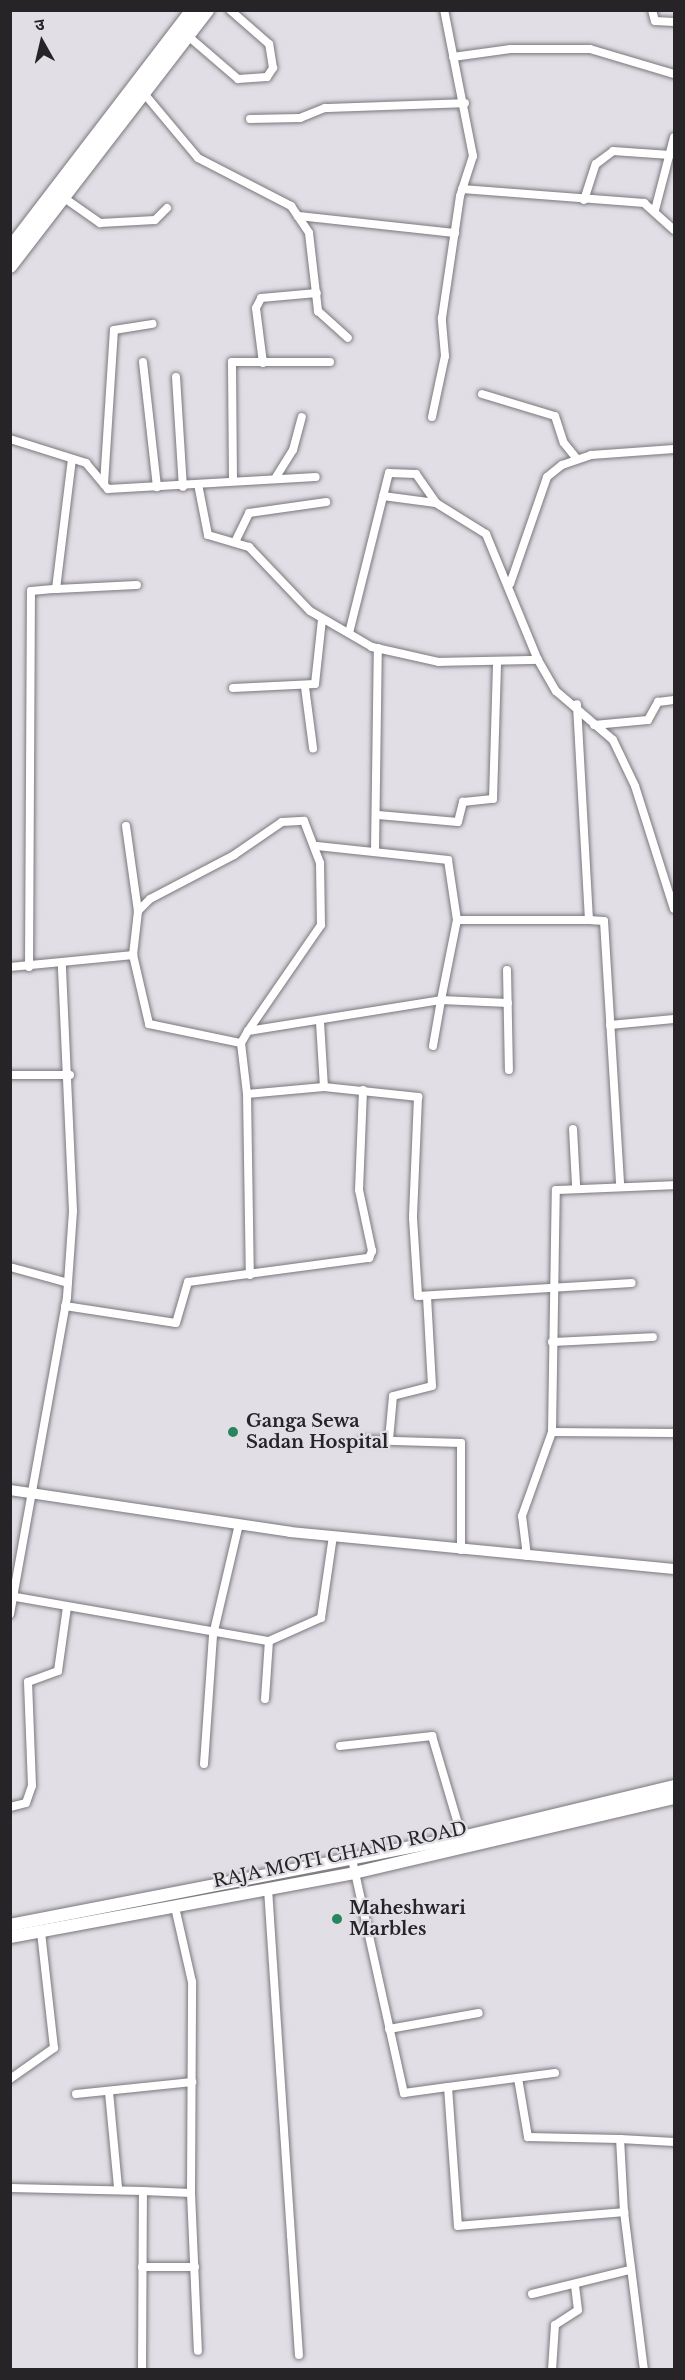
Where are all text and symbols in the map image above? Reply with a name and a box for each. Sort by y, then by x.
north arrow [12,12,72,72]
text: उ [33,14,46,35]
place label: Ganga Sewa Sadan Hospital [246,1411,388,1454]
marker: Ganga Sewa Sadan Hospital [224,1423,242,1441]
street label: RAJA MOTI CHAND ROAD [211,1817,469,1893]
place label: Maheshwari Marbles [349,1898,466,1940]
marker: Maheshwari Marbles [330,1912,344,1926]

